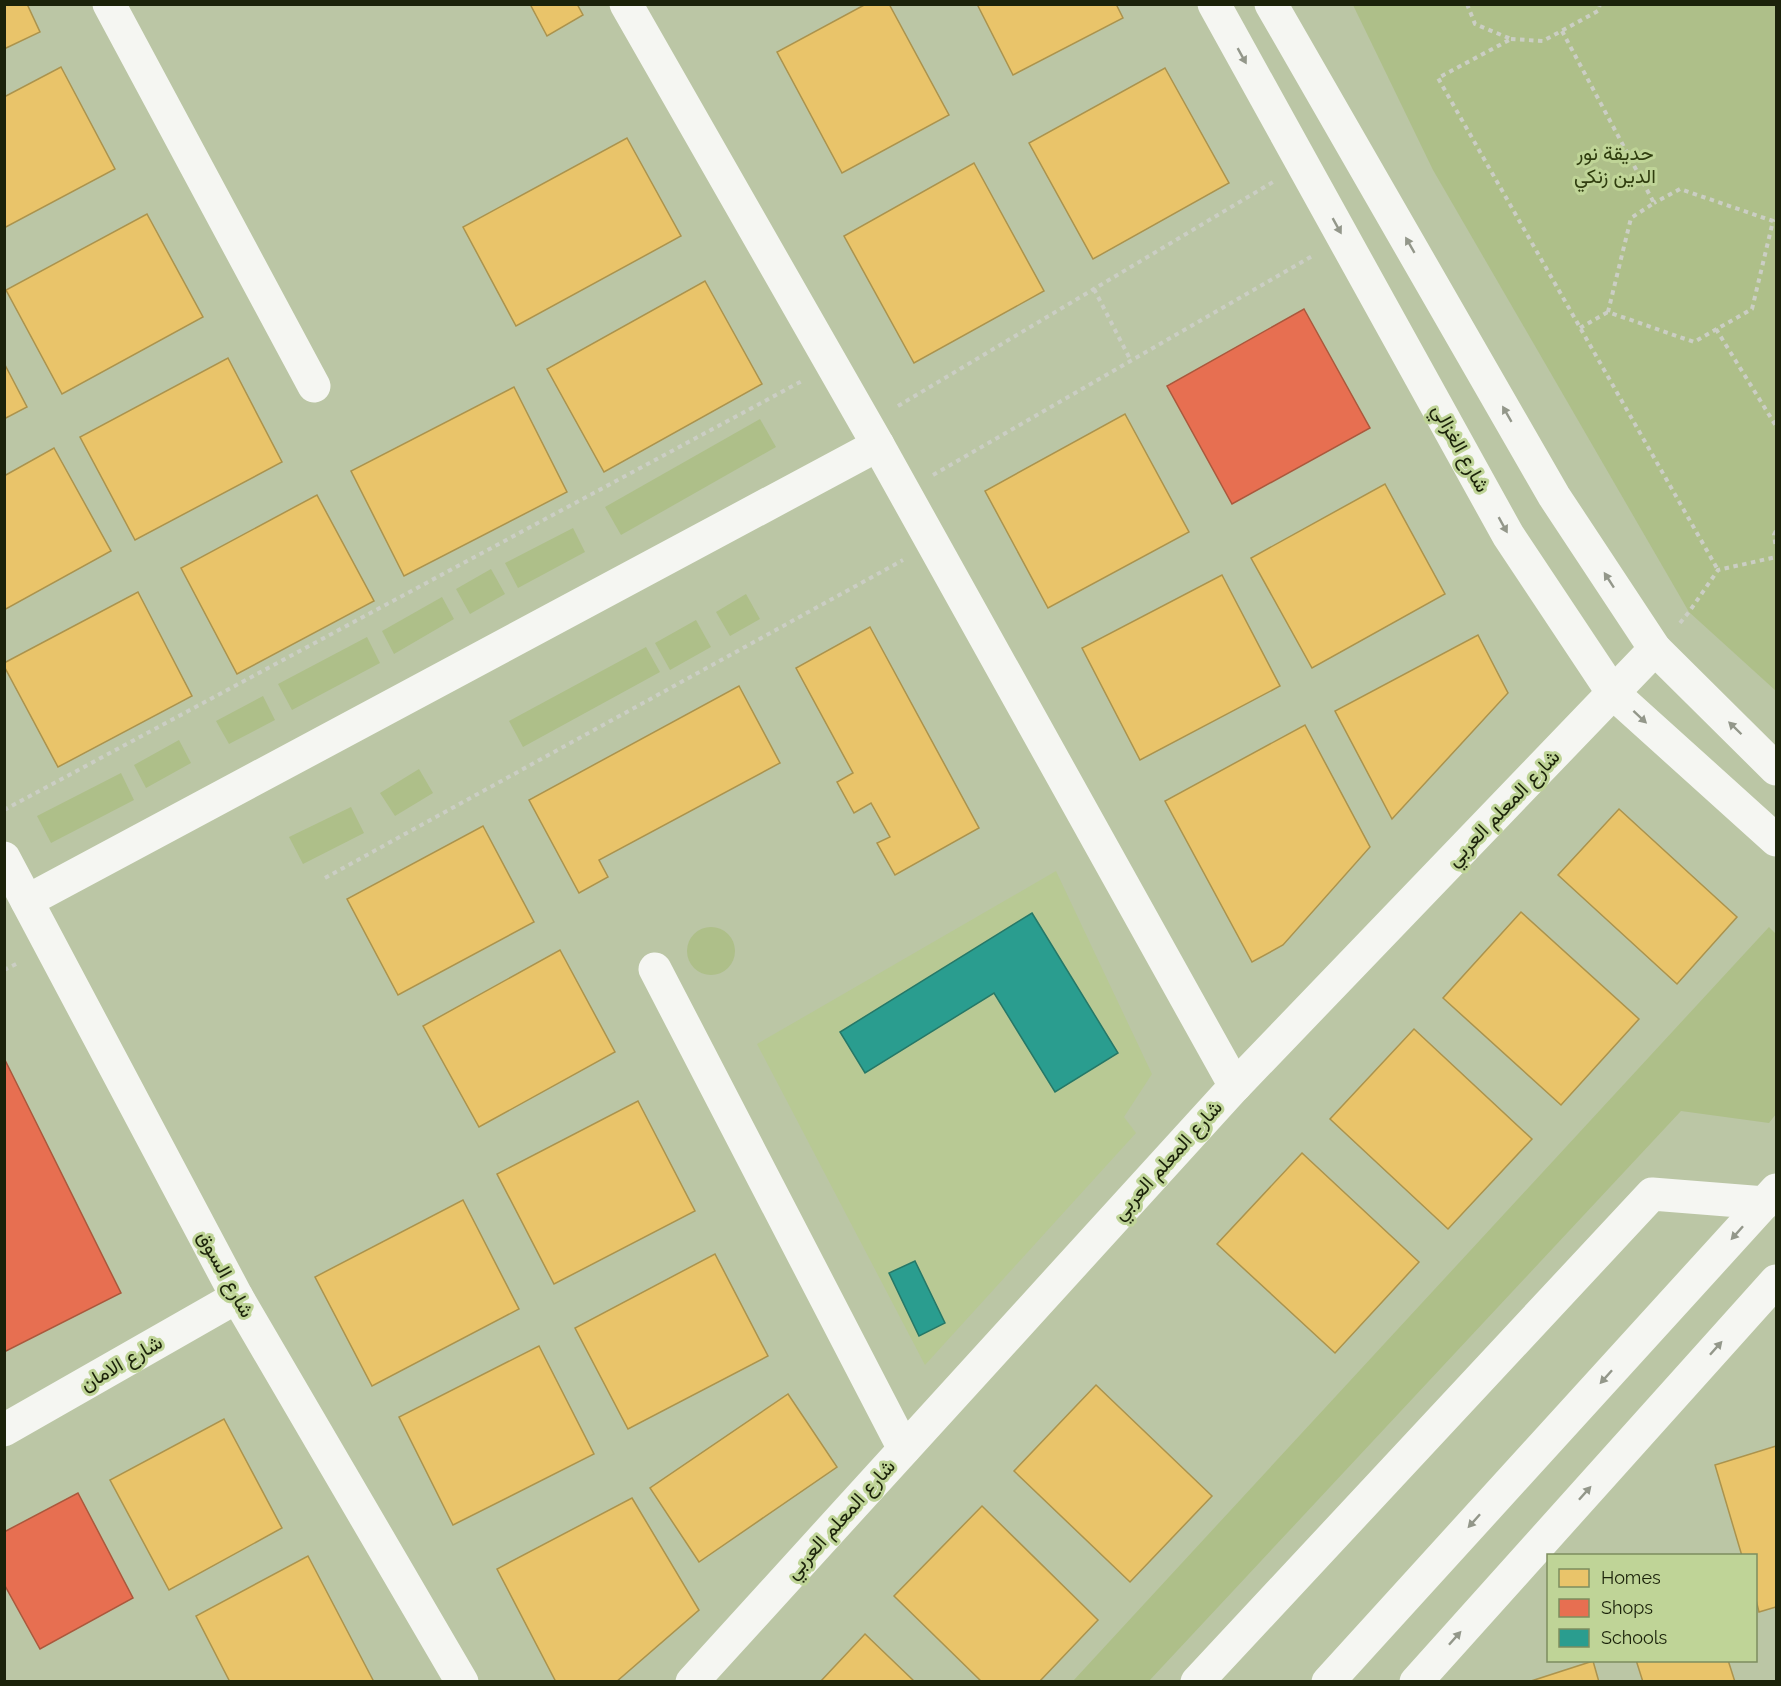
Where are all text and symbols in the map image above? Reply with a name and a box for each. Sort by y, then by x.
one-way arrow [1237,47,1247,64]
park label: حديقة نور الدين زنكي [1574,141,1656,193]
one-way arrow [1332,218,1342,235]
one-way arrow [1404,237,1415,253]
street label: شارع الغزالي [1423,400,1495,499]
one-way arrow [1502,405,1512,422]
one-way arrow [1498,517,1508,534]
one-way arrow [1604,572,1615,588]
one-way arrow [1632,710,1646,724]
one-way arrow [1728,721,1742,735]
street label: شارع المعلم العربي [1441,745,1568,875]
street label: شارع المعلم العربي [1107,1095,1231,1228]
street label: شارع السوق [191,1226,260,1322]
one-way arrow [1730,1226,1744,1241]
street label: شارع الامان [76,1330,167,1398]
one-way arrow [1709,1341,1722,1356]
one-way arrow [1599,1370,1613,1385]
street label: شارع المعلم العربي [780,1454,904,1587]
one-way arrow [1578,1486,1591,1501]
one-way arrow [1467,1514,1481,1529]
legend [1547,1554,1757,1662]
text: Homes [1601,1567,1661,1588]
text: Shops [1601,1597,1653,1618]
text: Schools [1601,1627,1668,1648]
one-way arrow [1448,1631,1461,1646]

